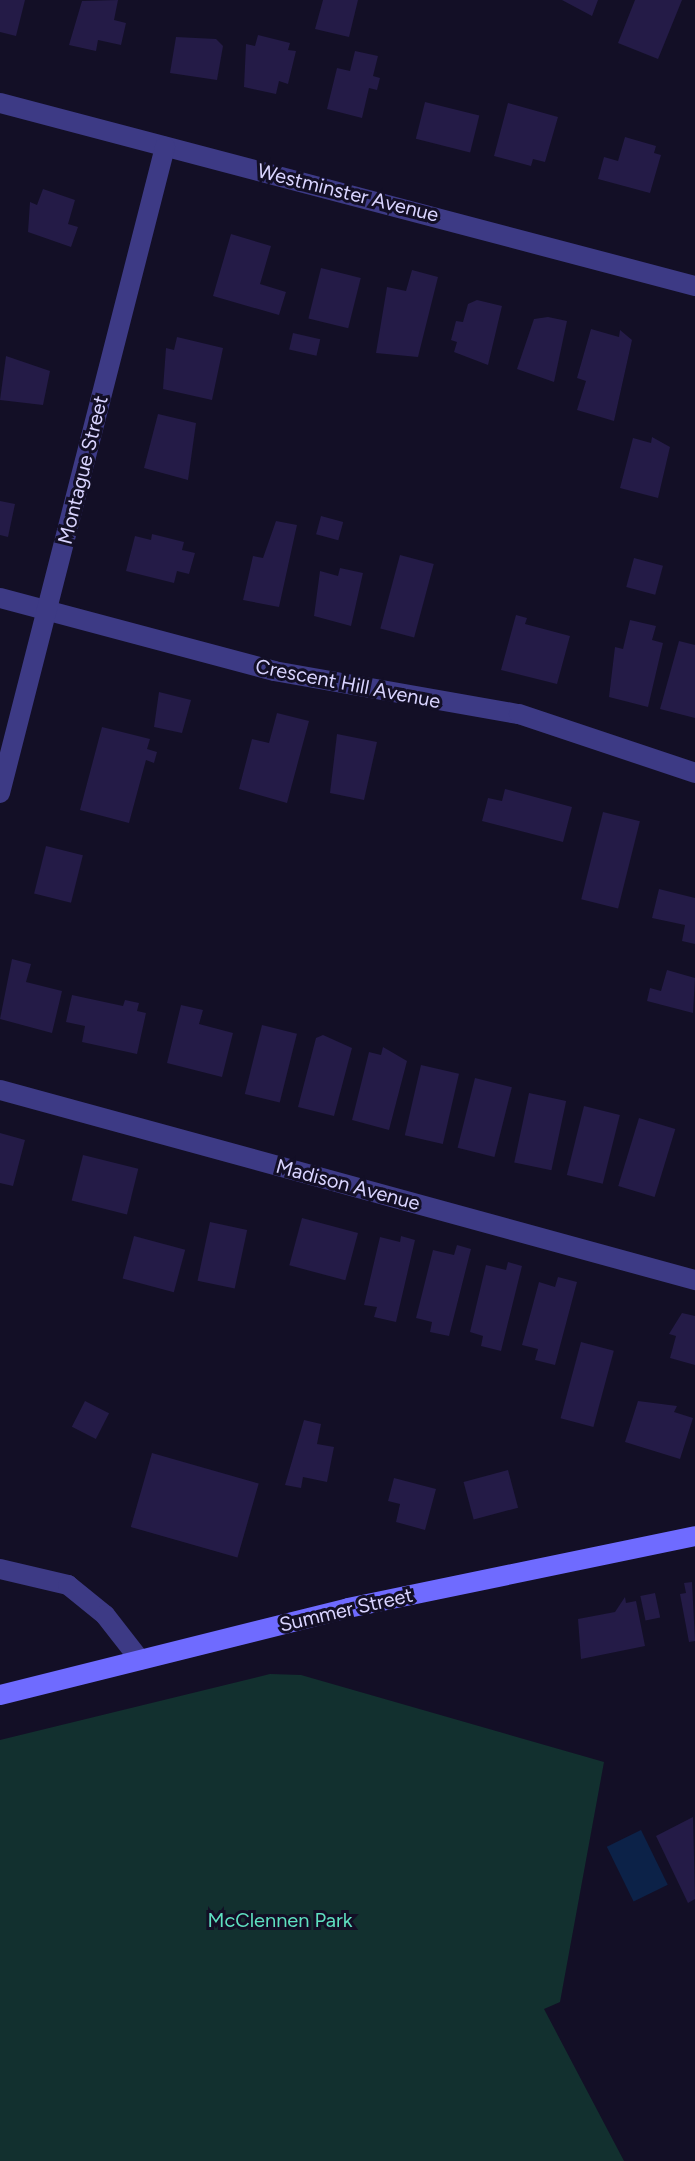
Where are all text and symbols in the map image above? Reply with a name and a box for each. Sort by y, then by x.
street label: Westminster Avenue [255,159,441,227]
street label: Montague Street [53,393,113,547]
street label: Crescent Hill Avenue [254,654,442,714]
street label: Madison Avenue [273,1154,423,1216]
street label: Summer Street [277,1583,415,1637]
park label: McClennen Park [208,1908,352,1932]

